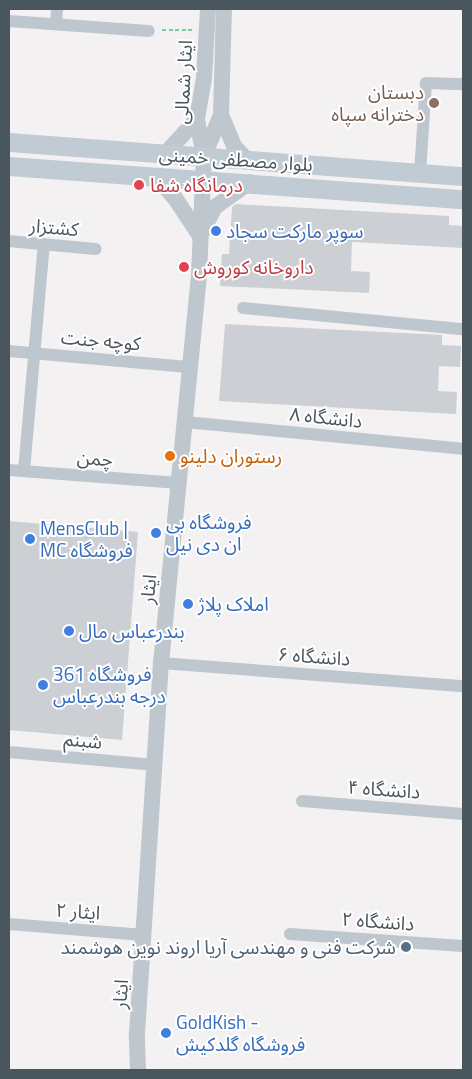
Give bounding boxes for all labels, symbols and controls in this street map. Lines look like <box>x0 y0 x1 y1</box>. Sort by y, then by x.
street label: ایثار شمالی <box>169 39 197 125</box>
place label: دبستان دخترانه سپاه <box>331 81 424 125</box>
marker: دبستان دخترانه سپاه <box>428 97 440 109</box>
street label: بلوار مصطفی خمینی <box>158 142 314 176</box>
place label: درمانگاه شفا <box>150 174 243 196</box>
marker: درمانگاه شفا <box>132 178 146 192</box>
street label: کشتزار <box>28 213 80 241</box>
place label: سوپر مارکت سجاد <box>226 220 363 242</box>
marker: سوپر مارکت سجاد <box>210 225 222 237</box>
place label: داروخانه کوروش <box>194 256 314 278</box>
marker: داروخانه کوروش <box>178 261 190 273</box>
street label: کوچه جنت <box>60 325 142 355</box>
street label: دانشگاه ۸ <box>289 402 363 432</box>
street label: چمن <box>76 445 114 471</box>
place label: رستوران دلینو <box>180 445 282 467</box>
marker: رستوران دلینو <box>164 450 176 462</box>
place label: فروشگاه بی ان دی نیل <box>166 511 252 555</box>
place label: MensClub | MC فروشگاه <box>40 517 133 561</box>
marker: فروشگاه بی ان دی نیل <box>150 527 162 539</box>
marker: MensClub | MC فروشگاه <box>24 533 36 545</box>
street label: ایثار <box>135 573 161 605</box>
place label: املاک پلاژ <box>198 593 269 615</box>
marker: املاک پلاژ <box>182 598 194 610</box>
place label: بندرعباس مال <box>79 620 185 642</box>
marker: بندرعباس مال <box>63 625 75 637</box>
street label: دانشگاه ۶ <box>277 642 351 670</box>
place label: فروشگاه 361 درجه بندرعباس <box>53 663 166 707</box>
marker: فروشگاه 361 درجه بندرعباس <box>37 679 49 691</box>
street label: شبنم <box>63 727 103 753</box>
street label: دانشگاه ۴ <box>347 775 421 803</box>
street label: ایثار ۲ <box>55 898 101 924</box>
street label: دانشگاه ۲ <box>341 907 415 935</box>
place label: شرکت فنی و مهندسی آریا اروند نوین هوشمند <box>61 936 396 958</box>
marker: شرکت فنی و مهندسی آریا اروند نوین هوشمند <box>400 941 412 953</box>
street label: ایثار <box>108 978 132 1010</box>
place label: GoldKish - فروشگاه گلدکیش <box>176 1011 305 1055</box>
marker: GoldKish - فروشگاه گلدکیش <box>160 1027 172 1039</box>

